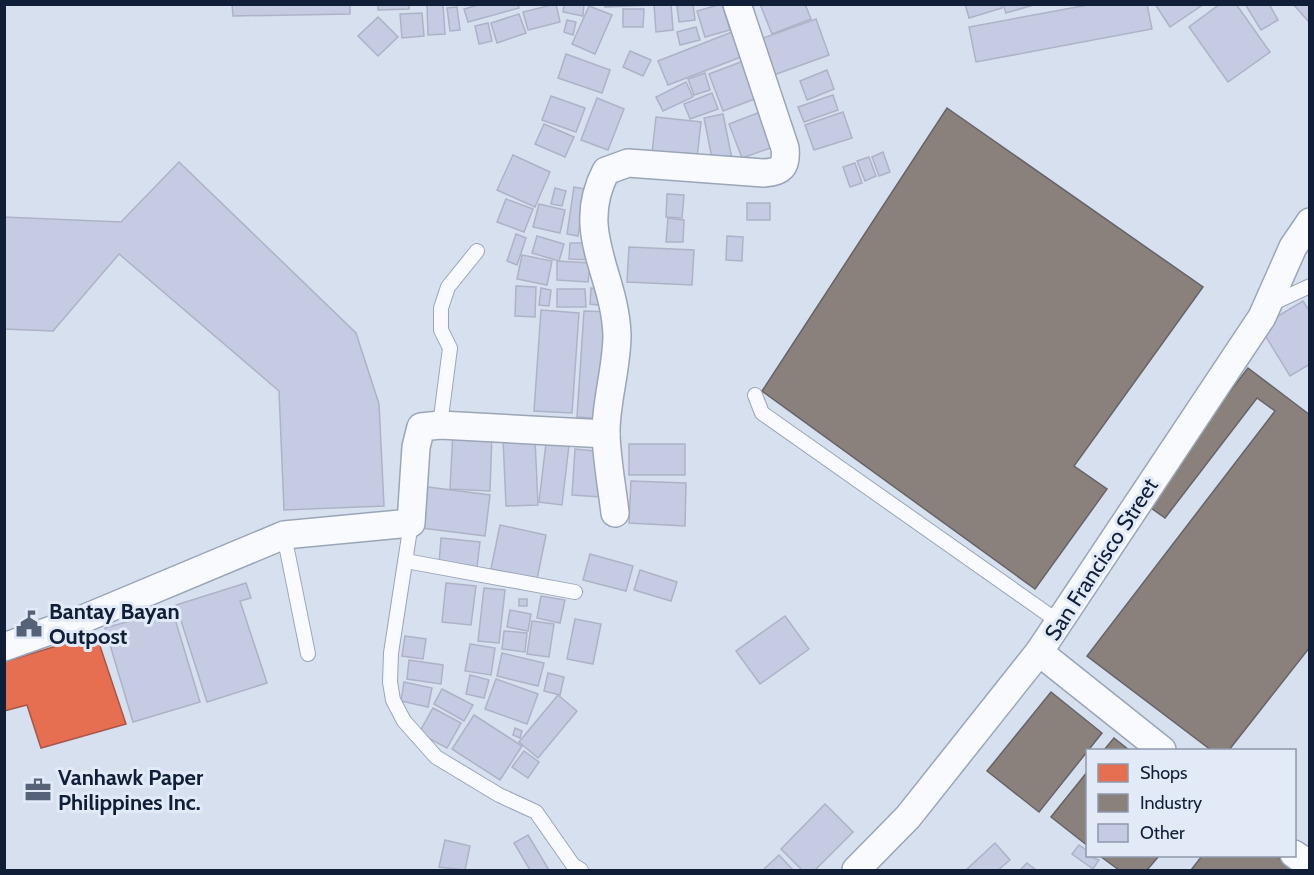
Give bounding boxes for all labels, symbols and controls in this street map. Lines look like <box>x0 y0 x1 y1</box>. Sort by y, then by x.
street label: San Francisco Street <box>1039 473 1164 645</box>
place label: Bantay Bayan Outpost <box>49 598 180 650</box>
public building icon: Bantay Bayan Outpost <box>14 609 44 639</box>
legend <box>1086 749 1296 857</box>
text: Shops <box>1140 762 1188 784</box>
place label: Vanhawk Paper Philippines Inc. <box>58 764 204 816</box>
office icon: Vanhawk Paper Philippines Inc. <box>23 775 53 805</box>
text: Industry <box>1140 792 1202 814</box>
text: Other <box>1140 822 1185 844</box>

